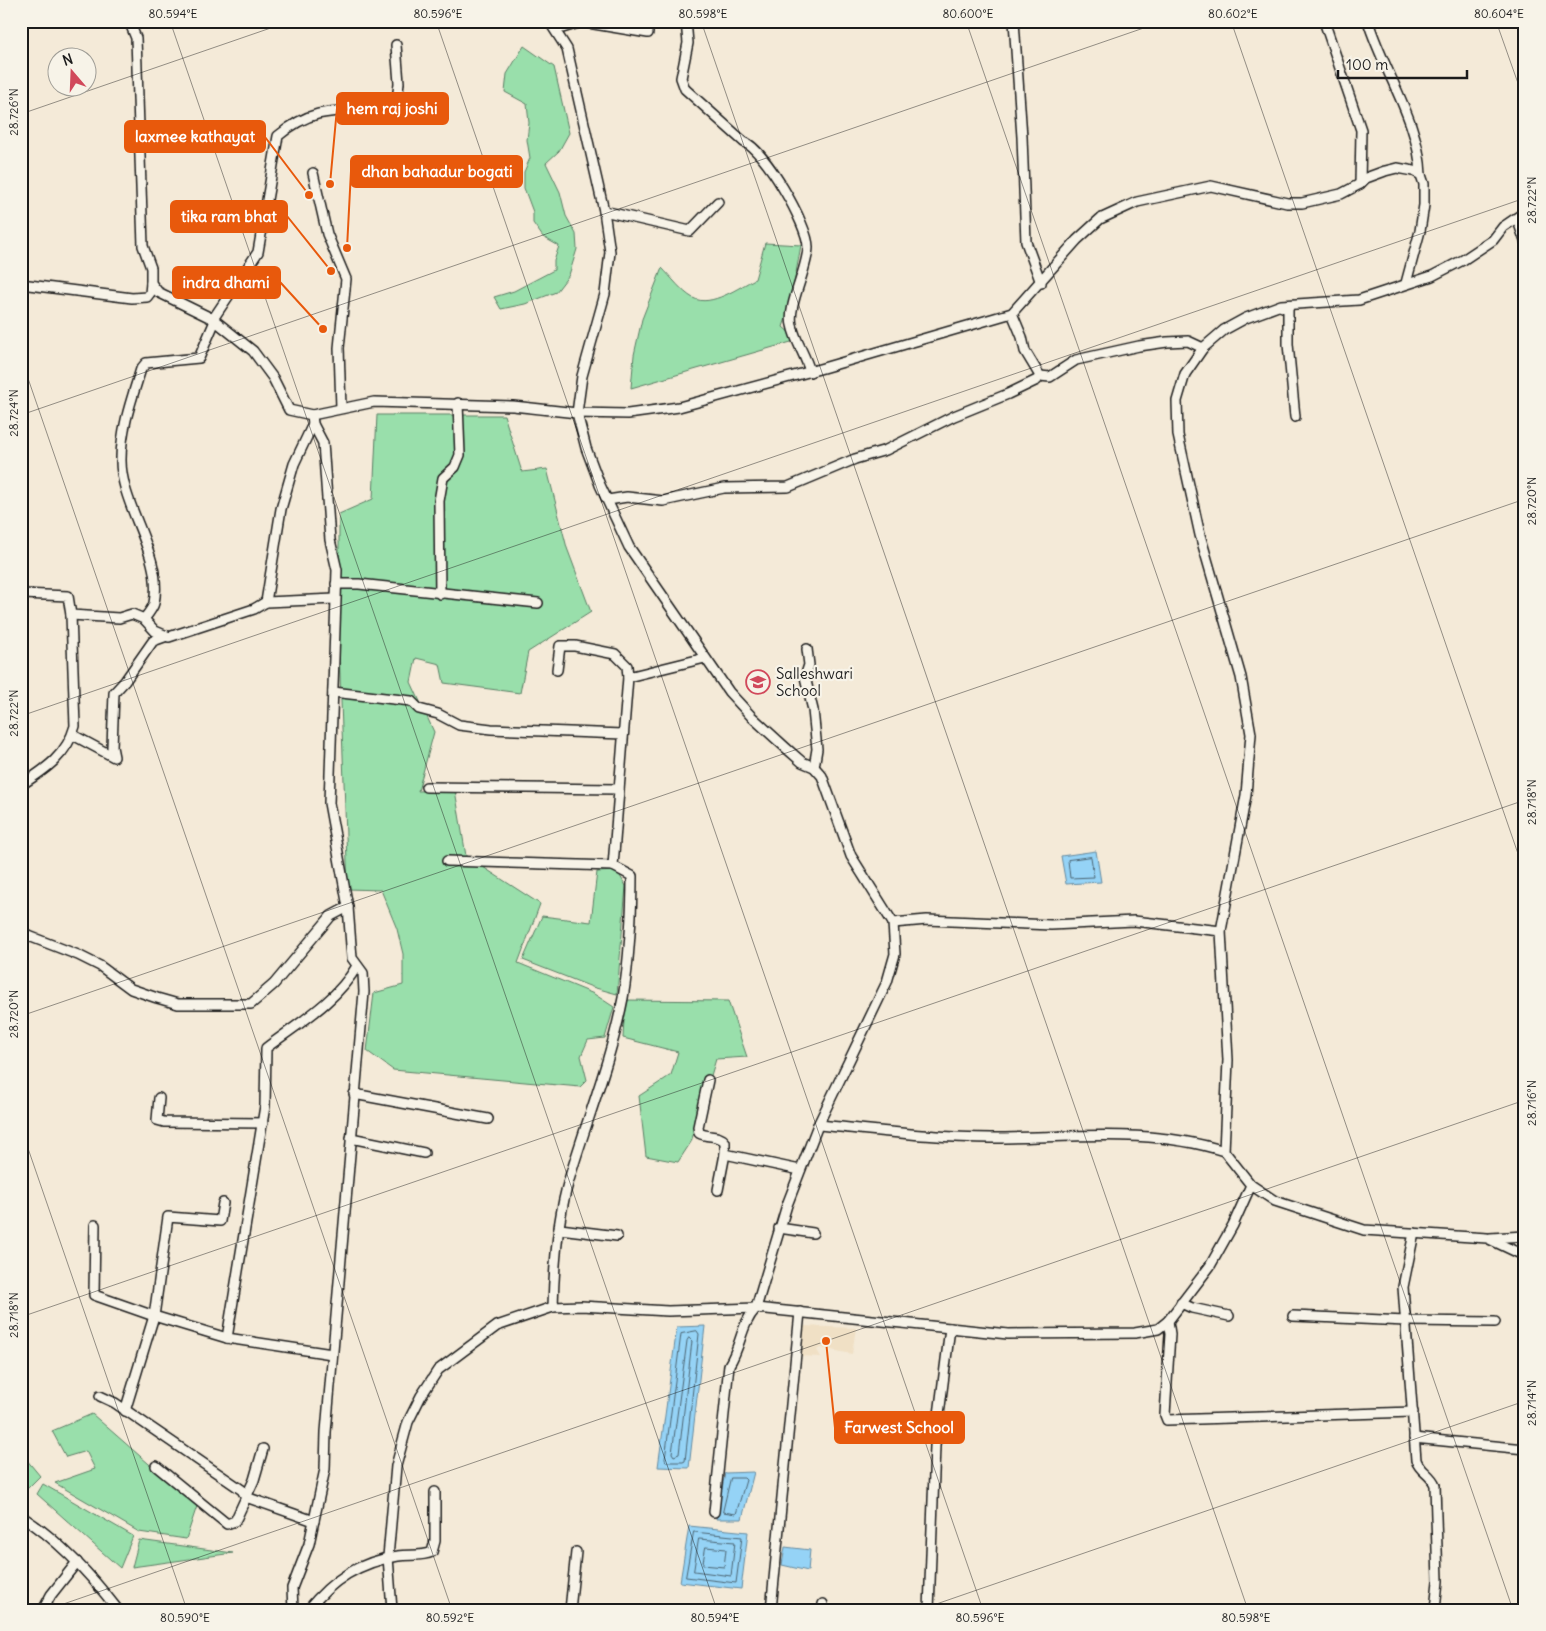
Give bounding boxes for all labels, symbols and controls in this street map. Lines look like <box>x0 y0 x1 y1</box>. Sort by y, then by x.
text: 80.594°E <box>148 6 198 21</box>
text: 80.596°E <box>413 6 463 21</box>
text: 80.598°E <box>678 6 728 21</box>
text: 80.600°E <box>942 6 994 21</box>
text: 80.602°E <box>1208 6 1258 21</box>
text: 80.604°E <box>1474 6 1524 21</box>
north arrow <box>48 48 98 98</box>
scale bar <box>1338 48 1467 80</box>
text: N <box>60 50 75 70</box>
text: 100 m <box>1346 55 1388 74</box>
text: 28.726°N <box>6 88 21 136</box>
callout: hem raj joshi <box>337 93 448 124</box>
text: hem raj joshi <box>346 98 438 118</box>
callout: laxmee kathayat <box>125 121 265 152</box>
text: laxmee kathayat <box>135 126 256 147</box>
callout: dhan bahadur bogati <box>351 156 522 187</box>
text: dhan bahadur bogati <box>361 161 513 182</box>
text: 28.722°N <box>1524 176 1539 224</box>
callout: tika ram bhat <box>171 201 287 232</box>
text: tika ram bhat <box>181 206 278 226</box>
callout: indra dhami <box>173 267 280 298</box>
text: indra dhami <box>183 272 269 292</box>
text: 28.724°N <box>6 389 21 437</box>
text: 28.720°N <box>1524 477 1539 525</box>
place label: Salleshwari School <box>776 664 853 700</box>
school or university icon: Salleshwari School <box>745 669 771 695</box>
text: 28.722°N <box>6 689 21 737</box>
text: 28.718°N <box>1524 779 1539 825</box>
text: 28.720°N <box>6 990 21 1038</box>
text: 28.716°N <box>1524 1080 1539 1126</box>
text: 28.718°N <box>6 1292 21 1338</box>
text: 28.714°N <box>1524 1380 1539 1426</box>
callout: Farwest School <box>835 1412 964 1443</box>
text: Farwest School <box>844 1417 954 1437</box>
text: 80.590°E <box>160 1610 210 1625</box>
text: 80.592°E <box>426 1610 474 1625</box>
text: 80.594°E <box>690 1610 740 1625</box>
text: 80.596°E <box>955 1610 1005 1625</box>
text: 80.598°E <box>1221 1610 1271 1625</box>

